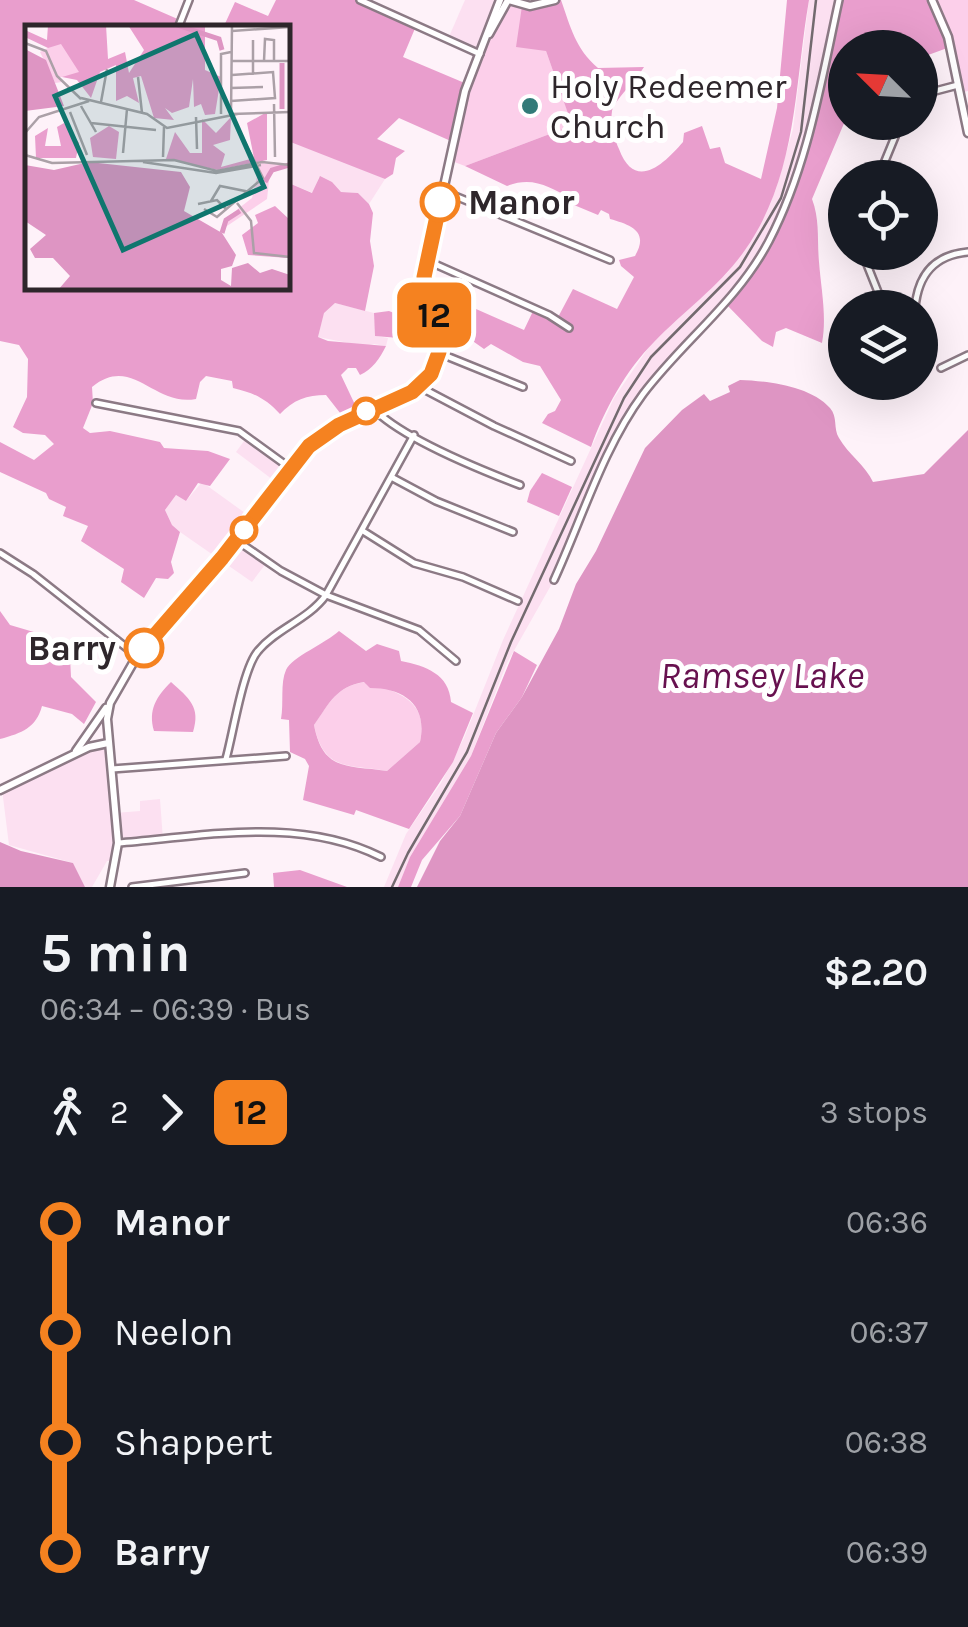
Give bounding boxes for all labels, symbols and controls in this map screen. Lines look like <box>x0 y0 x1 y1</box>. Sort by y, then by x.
inset map <box>25 25 290 290</box>
north arrow <box>828 30 938 140</box>
map controls <box>828 30 938 400</box>
place label: Holy Redeemer Church <box>550 66 787 147</box>
marker: Holy Redeemer Church <box>519 95 541 117</box>
button: locate <box>828 160 938 270</box>
place label: Manor <box>468 182 575 223</box>
marker: Manor <box>421 183 459 221</box>
line badge: 12 <box>389 282 479 348</box>
button: layers <box>828 290 938 400</box>
text: 12 <box>417 295 451 336</box>
unlabelled marker <box>353 398 379 424</box>
unlabelled marker <box>231 517 257 543</box>
place label: Barry <box>28 628 116 670</box>
marker: Barry <box>125 629 163 667</box>
water label: Ramsey Lake <box>660 653 864 698</box>
text: 5 min <box>40 921 190 985</box>
text: $2.20 <box>824 950 928 995</box>
text: 06:34 – 06:39 · Bus <box>40 991 311 1028</box>
icon: walk <box>40 1085 95 1140</box>
icon: forward <box>144 1085 199 1140</box>
text: 12 <box>234 1092 267 1133</box>
text: 2 <box>110 1094 129 1131</box>
text: 3 stops <box>820 1094 928 1131</box>
text: Manor <box>114 1200 230 1245</box>
text: 06:36 <box>846 1204 928 1241</box>
text: Neelon <box>114 1310 233 1355</box>
text: 06:37 <box>849 1314 928 1351</box>
text: Shappert <box>114 1420 273 1465</box>
text: 06:38 <box>845 1424 928 1461</box>
text: Barry <box>114 1530 210 1575</box>
text: 06:39 <box>846 1534 928 1571</box>

